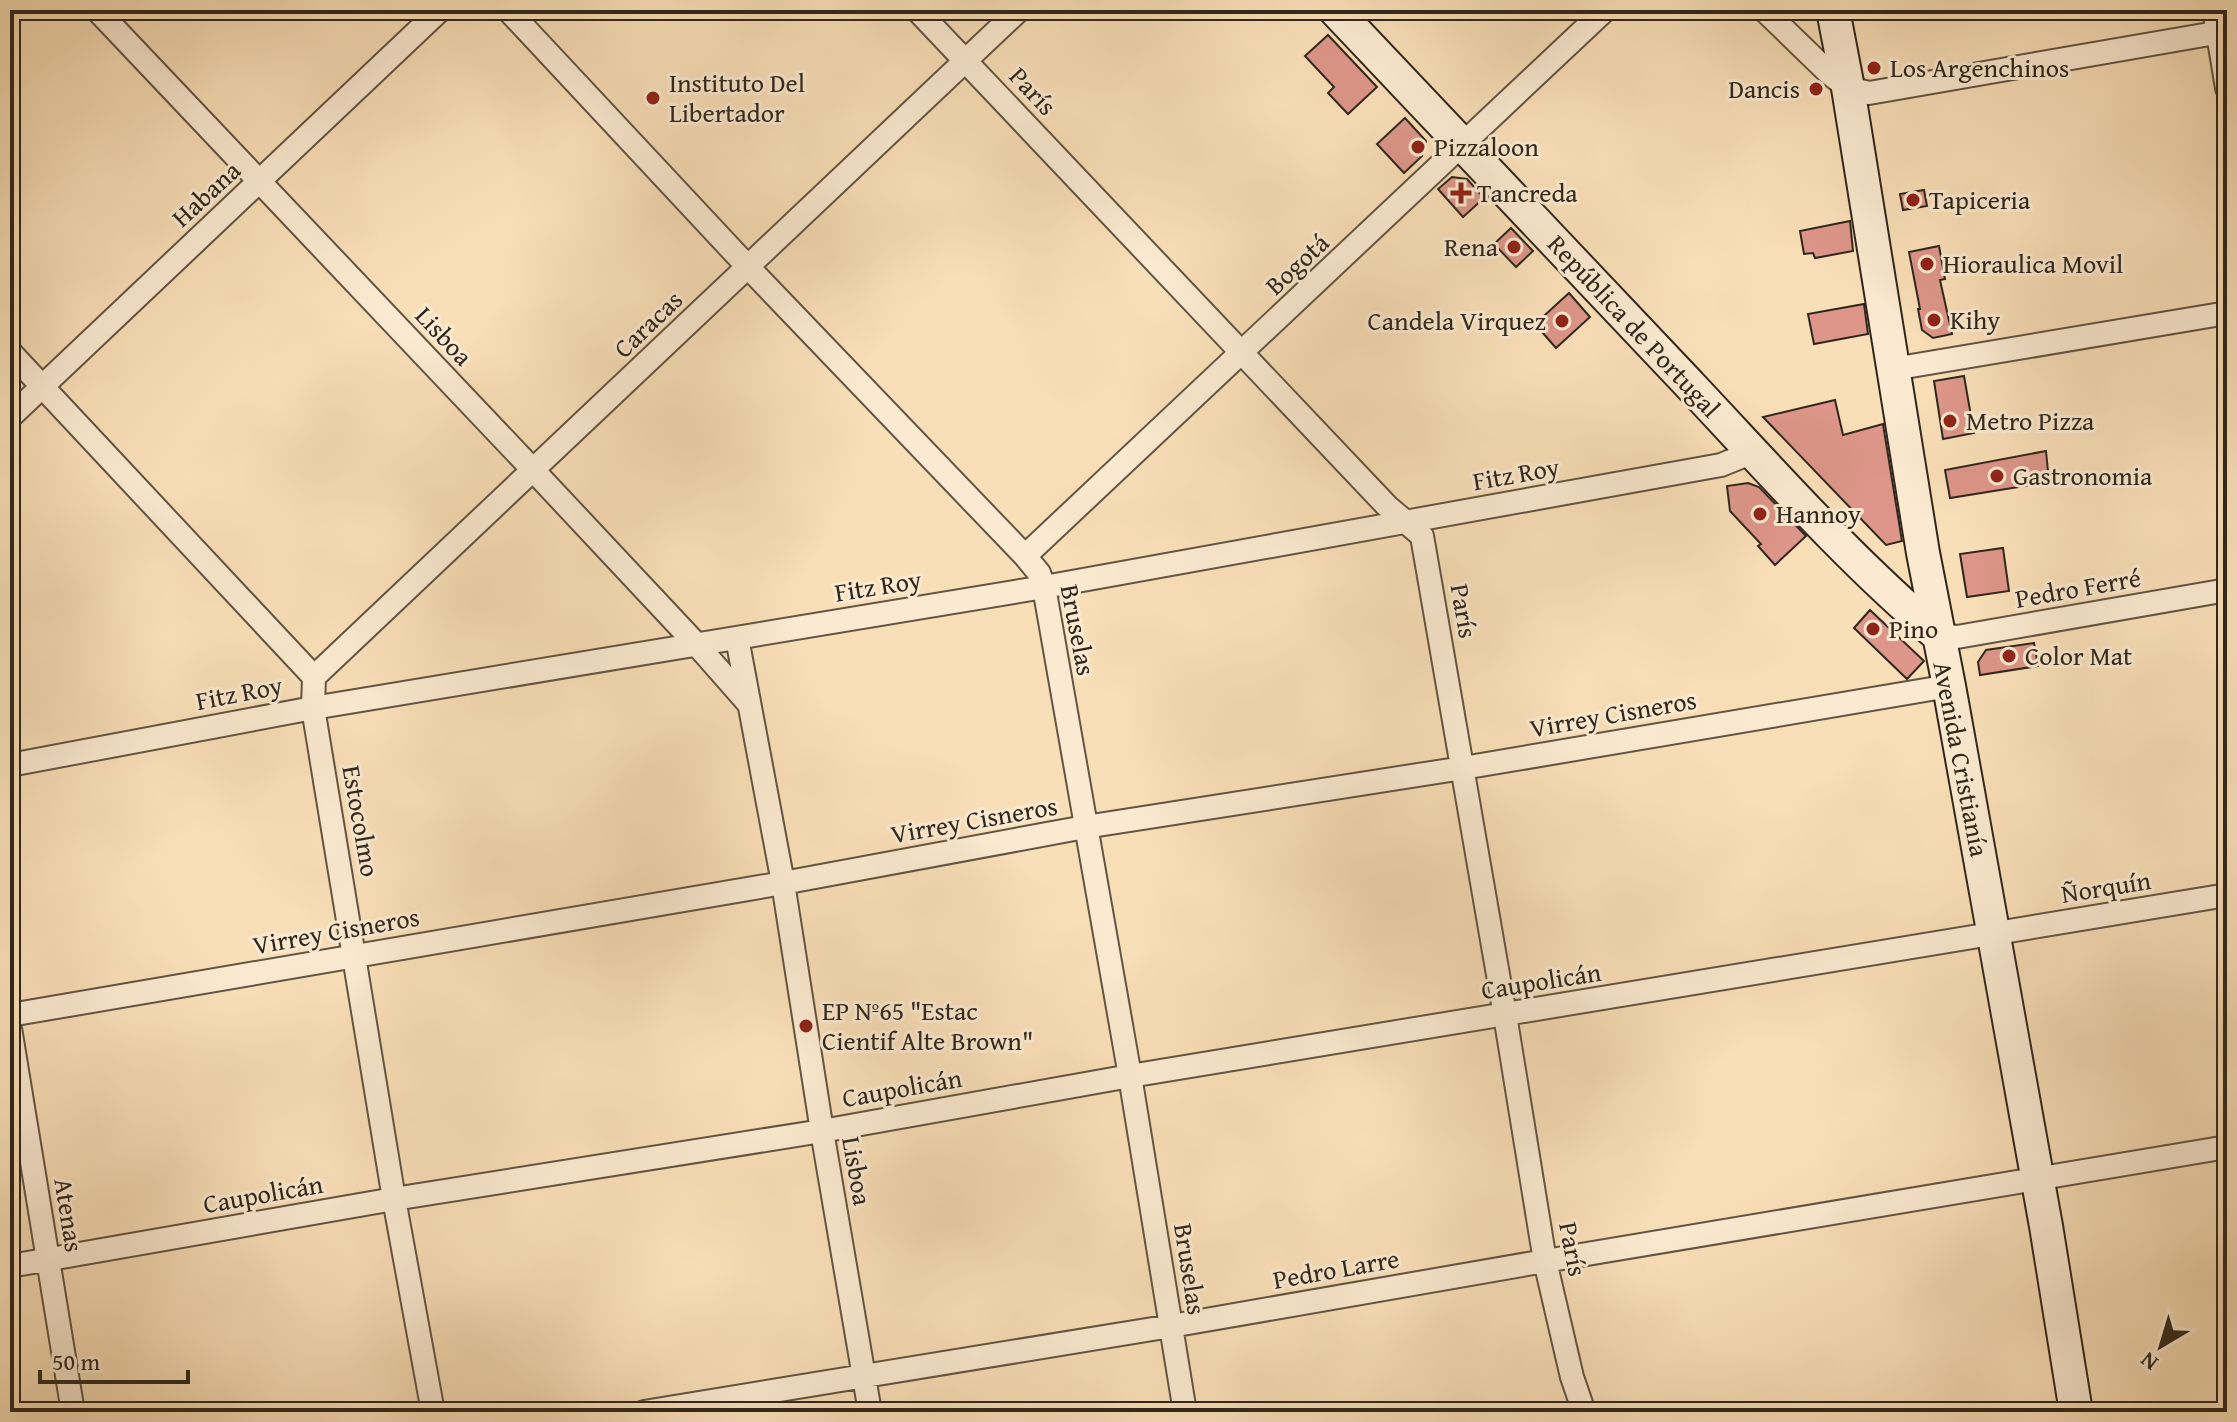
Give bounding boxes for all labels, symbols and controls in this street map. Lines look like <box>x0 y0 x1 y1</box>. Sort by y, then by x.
place label: Los Argenchinos <box>1890 48 2069 87</box>
street label: París <box>1000 57 1066 124</box>
marker: Los Argenchinos <box>1865 59 1883 77</box>
place label: Instituto Del Libertador <box>669 63 805 132</box>
place label: Dancis <box>1728 69 1800 108</box>
marker: Dancis <box>1807 80 1825 98</box>
marker: Instituto Del Libertador <box>644 89 662 107</box>
place label: Pizzaloon <box>1434 127 1539 166</box>
marker: Pizzaloon <box>1409 138 1427 156</box>
street label: Habana <box>162 151 250 236</box>
place label: Tancreda <box>1477 173 1578 212</box>
place label: Tapiceria <box>1929 180 2031 219</box>
marker: Tancreda <box>1452 184 1470 202</box>
marker: Tapiceria <box>1904 191 1922 209</box>
street label: Bogotá <box>1256 223 1338 304</box>
street label: República de Portugal <box>1539 225 1730 426</box>
place label: Rena <box>1444 227 1499 266</box>
marker: Rena <box>1505 238 1523 256</box>
place label: Hioraulica Movil <box>1943 244 2123 283</box>
marker: Hioraulica Movil <box>1918 255 1936 273</box>
street label: Caracas <box>604 281 691 367</box>
street label: Lisboa <box>406 297 483 375</box>
place label: Kihy <box>1950 300 2000 339</box>
place label: Candela Virquez <box>1368 301 1546 340</box>
marker: Kihy <box>1925 311 1943 329</box>
marker: Candela Virquez <box>1553 312 1571 330</box>
place label: Metro Pizza <box>1966 401 2095 440</box>
marker: Metro Pizza <box>1941 412 1959 430</box>
street label: Fitz Roy <box>1469 447 1562 500</box>
place label: Gastronomia <box>2013 456 2153 495</box>
marker: Gastronomia <box>1988 467 2006 485</box>
place label: Hannoy <box>1776 494 1861 533</box>
marker: Hannoy <box>1751 505 1769 523</box>
street label: Pedro Ferré <box>2012 557 2144 618</box>
street label: Fitz Roy <box>832 559 924 612</box>
street label: Bruselas <box>1051 581 1106 679</box>
street label: París <box>1441 581 1488 641</box>
place label: Pino <box>1889 609 1938 648</box>
marker: Pino <box>1864 620 1882 638</box>
place label: Color Mat <box>2025 636 2132 675</box>
marker: Color Mat <box>2000 647 2018 665</box>
street label: Avenida Cristianía <box>1923 658 2000 861</box>
street label: Fitz Roy <box>192 665 286 720</box>
street label: Virrey Cisneros <box>1526 680 1699 747</box>
street label: Estocolmo <box>333 762 390 880</box>
street label: Virrey Cisneros <box>887 786 1060 853</box>
street label: Ñorquín <box>2058 860 2154 913</box>
street label: Virrey Cisneros <box>249 897 422 964</box>
street label: Caupolicán <box>1478 952 1604 1009</box>
place label: EP Nº65 "Estac Cientif Alte Brown" <box>822 991 1033 1060</box>
marker: EP Nº65 "Estac Cientif Alte Brown" <box>797 1017 815 1035</box>
street label: Caupolicán <box>839 1058 965 1117</box>
street label: Lisboa <box>832 1133 883 1209</box>
street label: Caupolicán <box>200 1164 326 1223</box>
street label: Atenas <box>44 1175 95 1255</box>
street label: París <box>1549 1218 1598 1279</box>
street label: Bruselas <box>1164 1220 1217 1317</box>
street label: Pedro Larre <box>1270 1238 1402 1299</box>
north arrow <box>2121 1306 2201 1386</box>
scale bar <box>40 1334 188 1384</box>
text: 50 m <box>52 1344 100 1379</box>
text: N <box>2133 1344 2164 1379</box>

